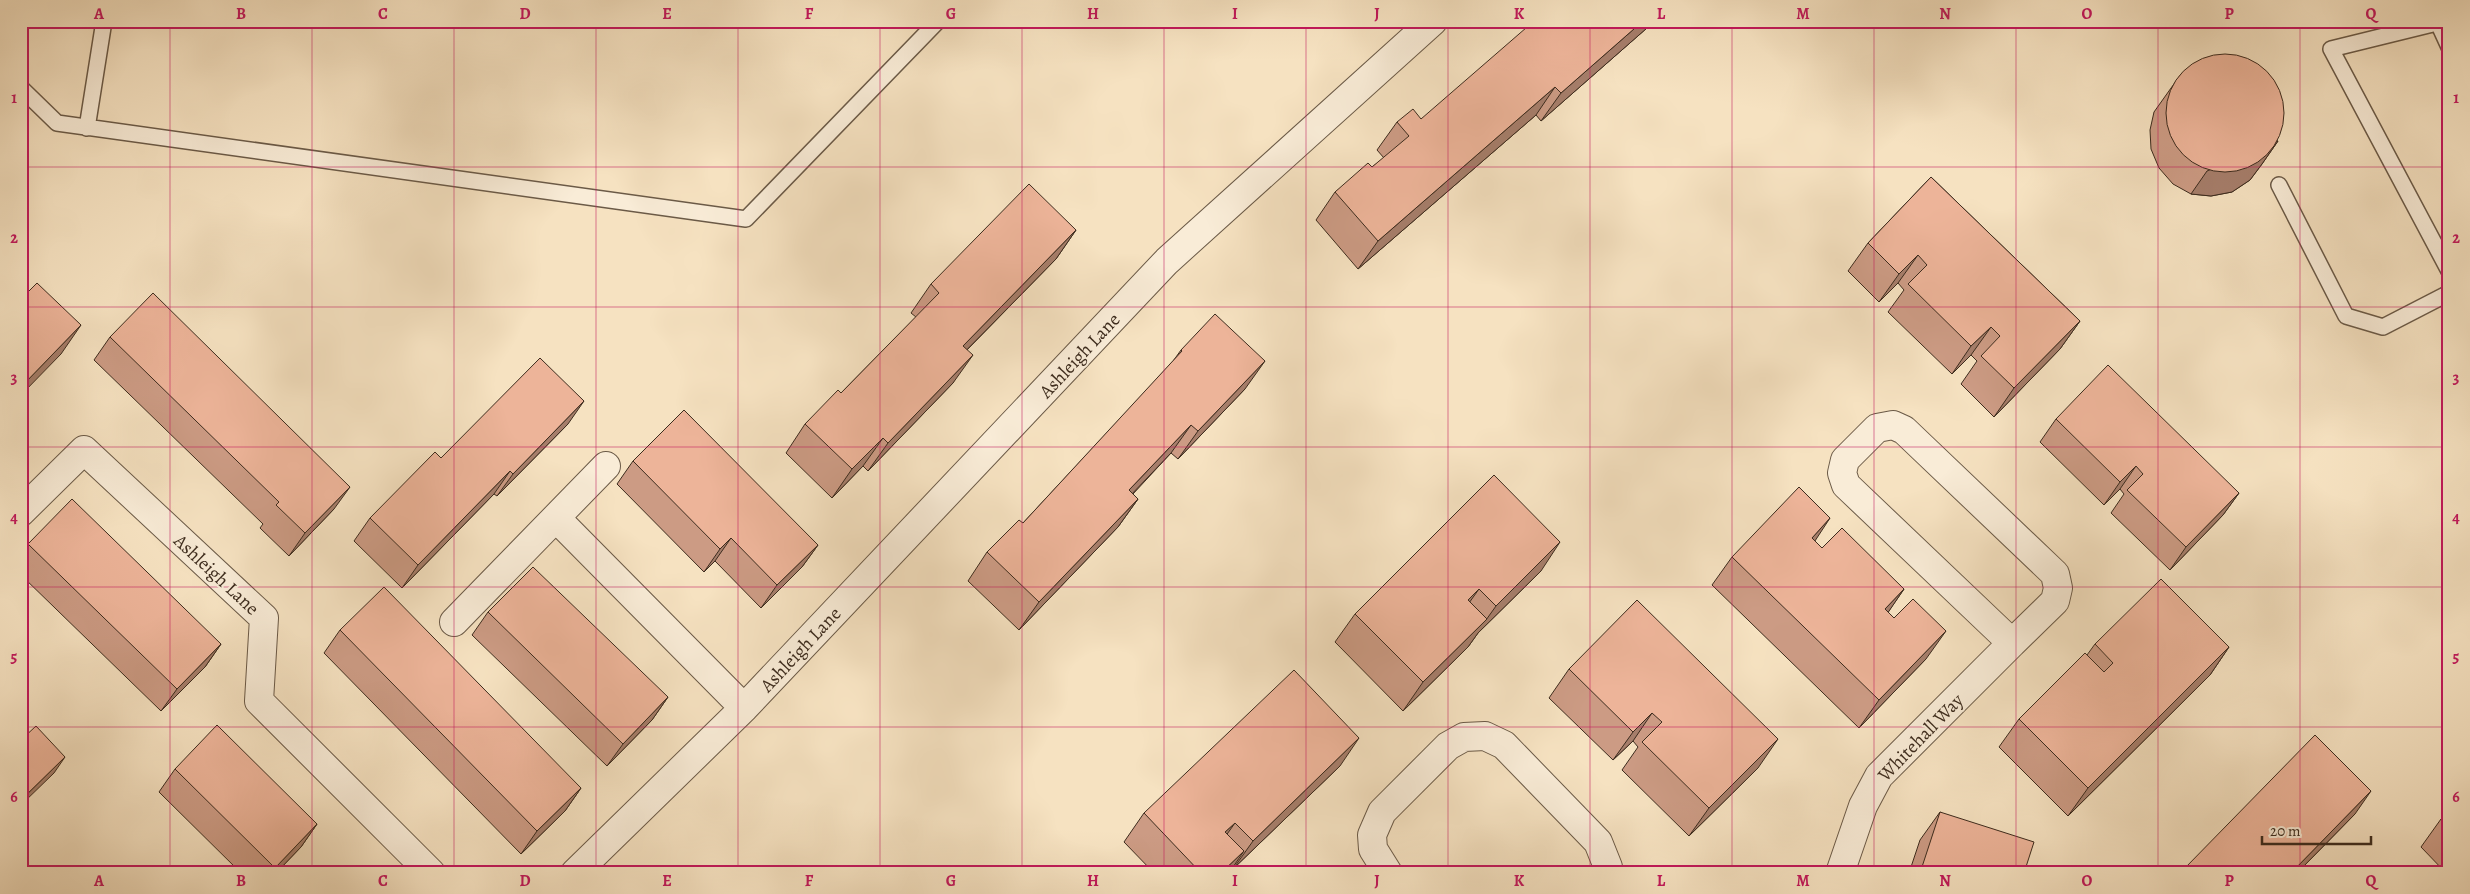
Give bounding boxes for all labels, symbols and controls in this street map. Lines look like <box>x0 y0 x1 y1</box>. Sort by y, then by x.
text: A <box>93 3 105 25</box>
text: B <box>236 3 246 25</box>
text: C <box>378 3 388 25</box>
text: D <box>519 3 531 25</box>
text: E <box>662 3 672 25</box>
text: F <box>805 3 814 25</box>
text: G <box>946 3 956 25</box>
text: H <box>1087 3 1099 25</box>
text: I <box>1232 3 1238 25</box>
text: J <box>1374 3 1380 25</box>
text: K <box>1514 3 1525 25</box>
text: L <box>1657 3 1666 25</box>
text: M <box>1796 3 1810 25</box>
text: N <box>1939 3 1951 25</box>
text: O <box>2082 3 2093 25</box>
text: P <box>2224 3 2234 25</box>
text: Q <box>2366 3 2380 25</box>
text: 1 <box>11 87 17 109</box>
text: 1 <box>2453 87 2459 109</box>
text: 2 <box>10 227 18 249</box>
text: 2 <box>2452 227 2460 249</box>
street label: Ashleigh Lane <box>1033 307 1126 405</box>
text: 3 <box>11 367 18 389</box>
text: 3 <box>2453 367 2460 389</box>
text: 4 <box>10 507 18 529</box>
text: 4 <box>2452 507 2460 529</box>
street label: Ashleigh Lane <box>167 528 265 621</box>
street label: Ashleigh Lane <box>754 601 847 699</box>
text: 5 <box>11 646 18 668</box>
text: 5 <box>2453 646 2460 668</box>
street label: Whitehall Way <box>1871 688 1970 788</box>
text: 6 <box>10 786 18 808</box>
text: 6 <box>2452 786 2460 808</box>
scale bar <box>2262 814 2371 846</box>
text: 20 m <box>2270 821 2301 841</box>
text: A <box>93 870 105 892</box>
text: B <box>236 870 246 892</box>
text: C <box>378 870 388 892</box>
text: D <box>519 870 531 892</box>
text: E <box>662 870 672 892</box>
text: F <box>805 870 814 892</box>
text: G <box>946 870 956 892</box>
text: H <box>1087 870 1099 892</box>
text: I <box>1232 870 1238 892</box>
text: J <box>1374 870 1380 892</box>
text: K <box>1514 870 1525 892</box>
text: L <box>1657 870 1666 892</box>
text: M <box>1796 870 1810 892</box>
text: N <box>1939 870 1951 892</box>
text: O <box>2082 870 2093 892</box>
text: P <box>2224 870 2234 892</box>
text: Q <box>2366 870 2380 892</box>

